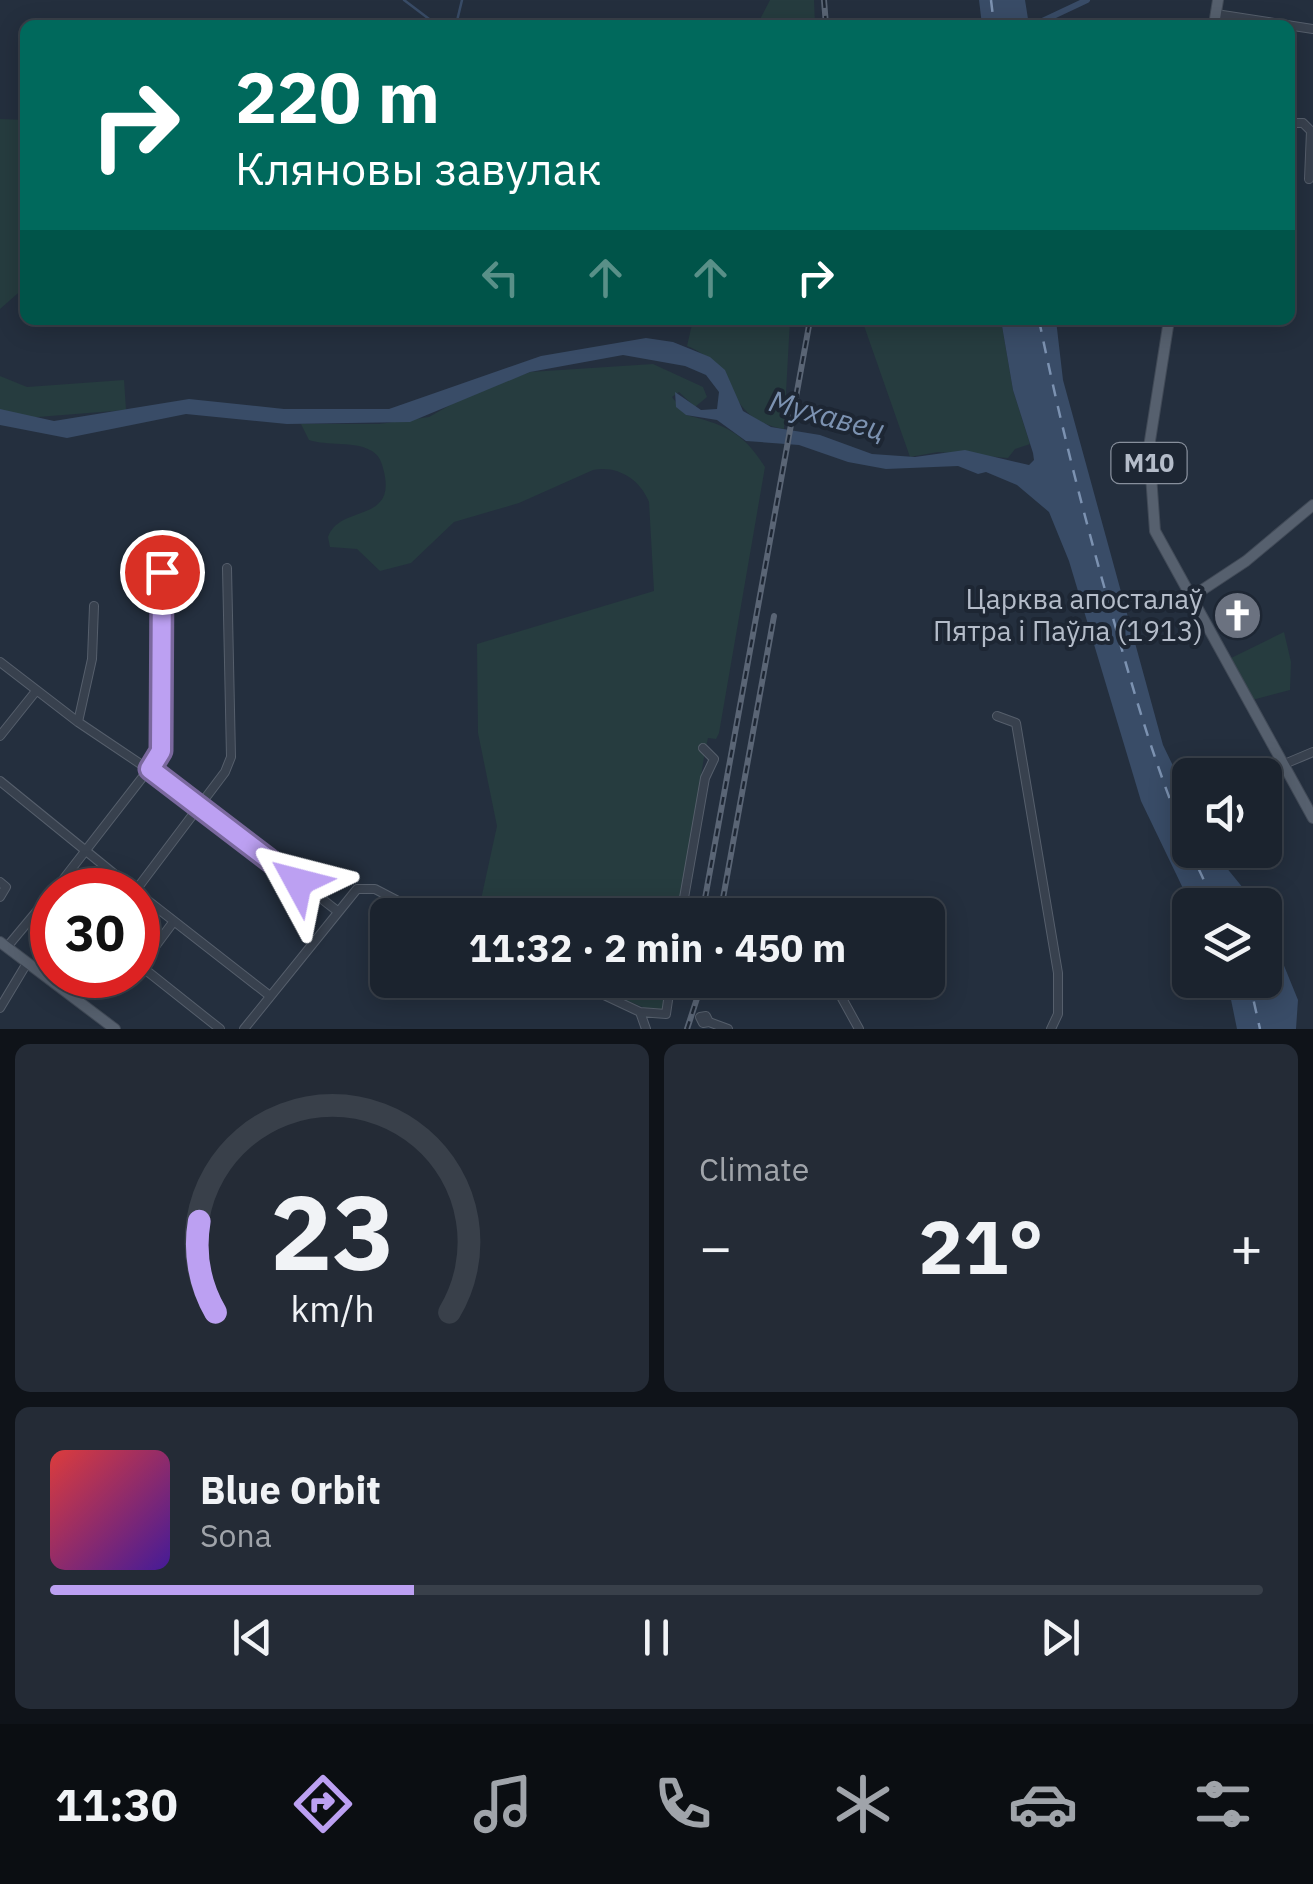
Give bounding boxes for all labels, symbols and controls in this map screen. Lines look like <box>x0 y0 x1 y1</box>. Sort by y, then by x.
text: 220 m <box>235 51 440 142</box>
icon: right <box>70 60 200 190</box>
text: Кляновы завулак <box>235 139 602 197</box>
icon: left <box>473 250 528 305</box>
icon: ahead <box>578 250 633 305</box>
icon: ahead <box>683 250 738 305</box>
icon: right <box>788 250 843 305</box>
water label: Мухавец <box>765 380 890 449</box>
road number: М10 <box>1112 443 1186 483</box>
pin <box>120 530 205 615</box>
icon: arrive <box>135 545 190 600</box>
place label: Царква апосталаў Пятра і Паўла (1913) <box>933 580 1203 649</box>
church icon: Царква апосталаў Пятра і Паўла (1913) <box>1212 589 1264 641</box>
map controls <box>1172 758 1282 998</box>
button: sound <box>1172 758 1282 868</box>
position arrow <box>246 830 350 934</box>
speed limit sign: 30 <box>30 868 160 998</box>
button: layers <box>1172 888 1282 998</box>
text: 11:32 · 2 min · 450 m <box>469 923 846 972</box>
text: Climate <box>699 1148 809 1190</box>
text: 23 <box>270 1163 394 1299</box>
text: 21° <box>918 1197 1044 1295</box>
text: − <box>699 1211 732 1282</box>
text: + <box>1230 1211 1263 1282</box>
text: km/h <box>290 1285 374 1332</box>
text: Blue Orbit <box>200 1465 381 1514</box>
text: Sona <box>200 1514 272 1556</box>
icon: previous <box>225 1610 280 1665</box>
icon: pause <box>629 1610 684 1665</box>
icon: next <box>1033 1610 1088 1665</box>
icon: directions <box>288 1769 358 1839</box>
icon: music <box>468 1769 538 1839</box>
icon: phone <box>648 1769 718 1839</box>
icon: climate <box>828 1769 898 1839</box>
icon: car <box>1008 1769 1078 1839</box>
icon: filters <box>1188 1769 1258 1839</box>
text: 11:30 <box>55 1775 178 1833</box>

